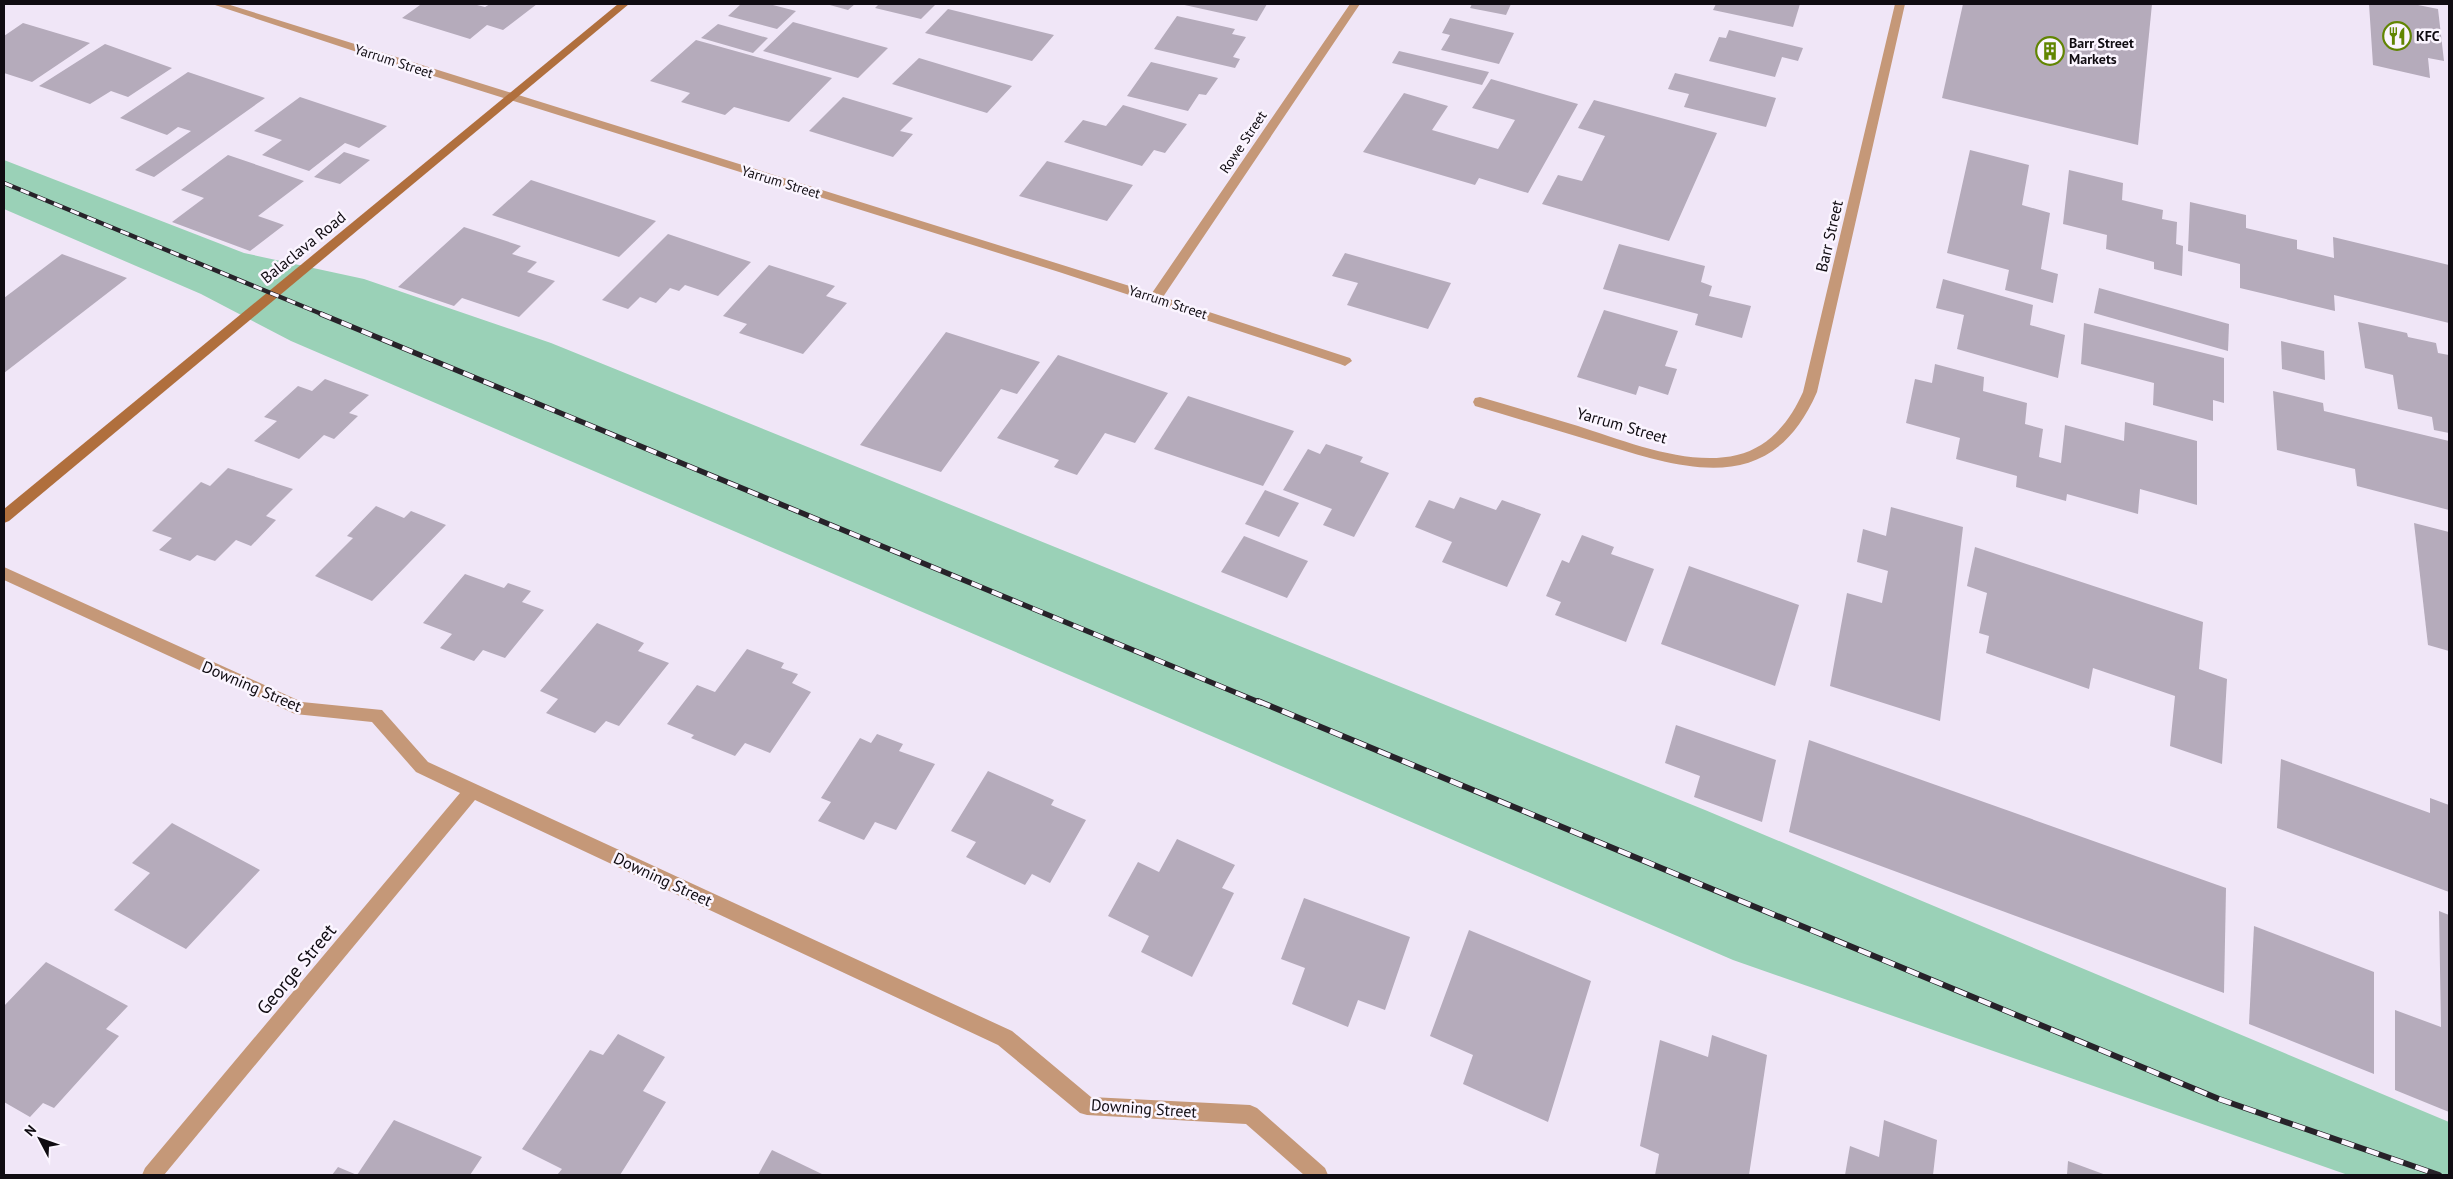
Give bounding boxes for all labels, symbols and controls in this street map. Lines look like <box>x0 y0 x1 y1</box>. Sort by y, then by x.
restaurant icon: KFC <box>2382 21 2412 51</box>
place label: KFC <box>2416 27 2440 45</box>
place label: Barr Street Markets <box>2069 34 2134 68</box>
building icon: Barr Street Markets <box>2035 36 2065 66</box>
street label: Yarrum Street <box>352 40 436 82</box>
street label: Rowe Street <box>1215 107 1271 177</box>
street label: Yarrum Street <box>739 161 823 203</box>
street label: Barr Street <box>1811 197 1847 274</box>
street label: Balaclava Road <box>256 207 350 287</box>
street label: Yarrum Street <box>1126 281 1210 323</box>
street label: Yarrum Street <box>1574 403 1670 448</box>
street label: Downing Street <box>199 656 305 716</box>
street label: Downing Street <box>611 848 716 911</box>
street label: George Street <box>251 918 341 1019</box>
street label: Downing Street <box>1090 1094 1198 1122</box>
north arrow <box>15 1114 65 1164</box>
text: N <box>20 1121 40 1140</box>

